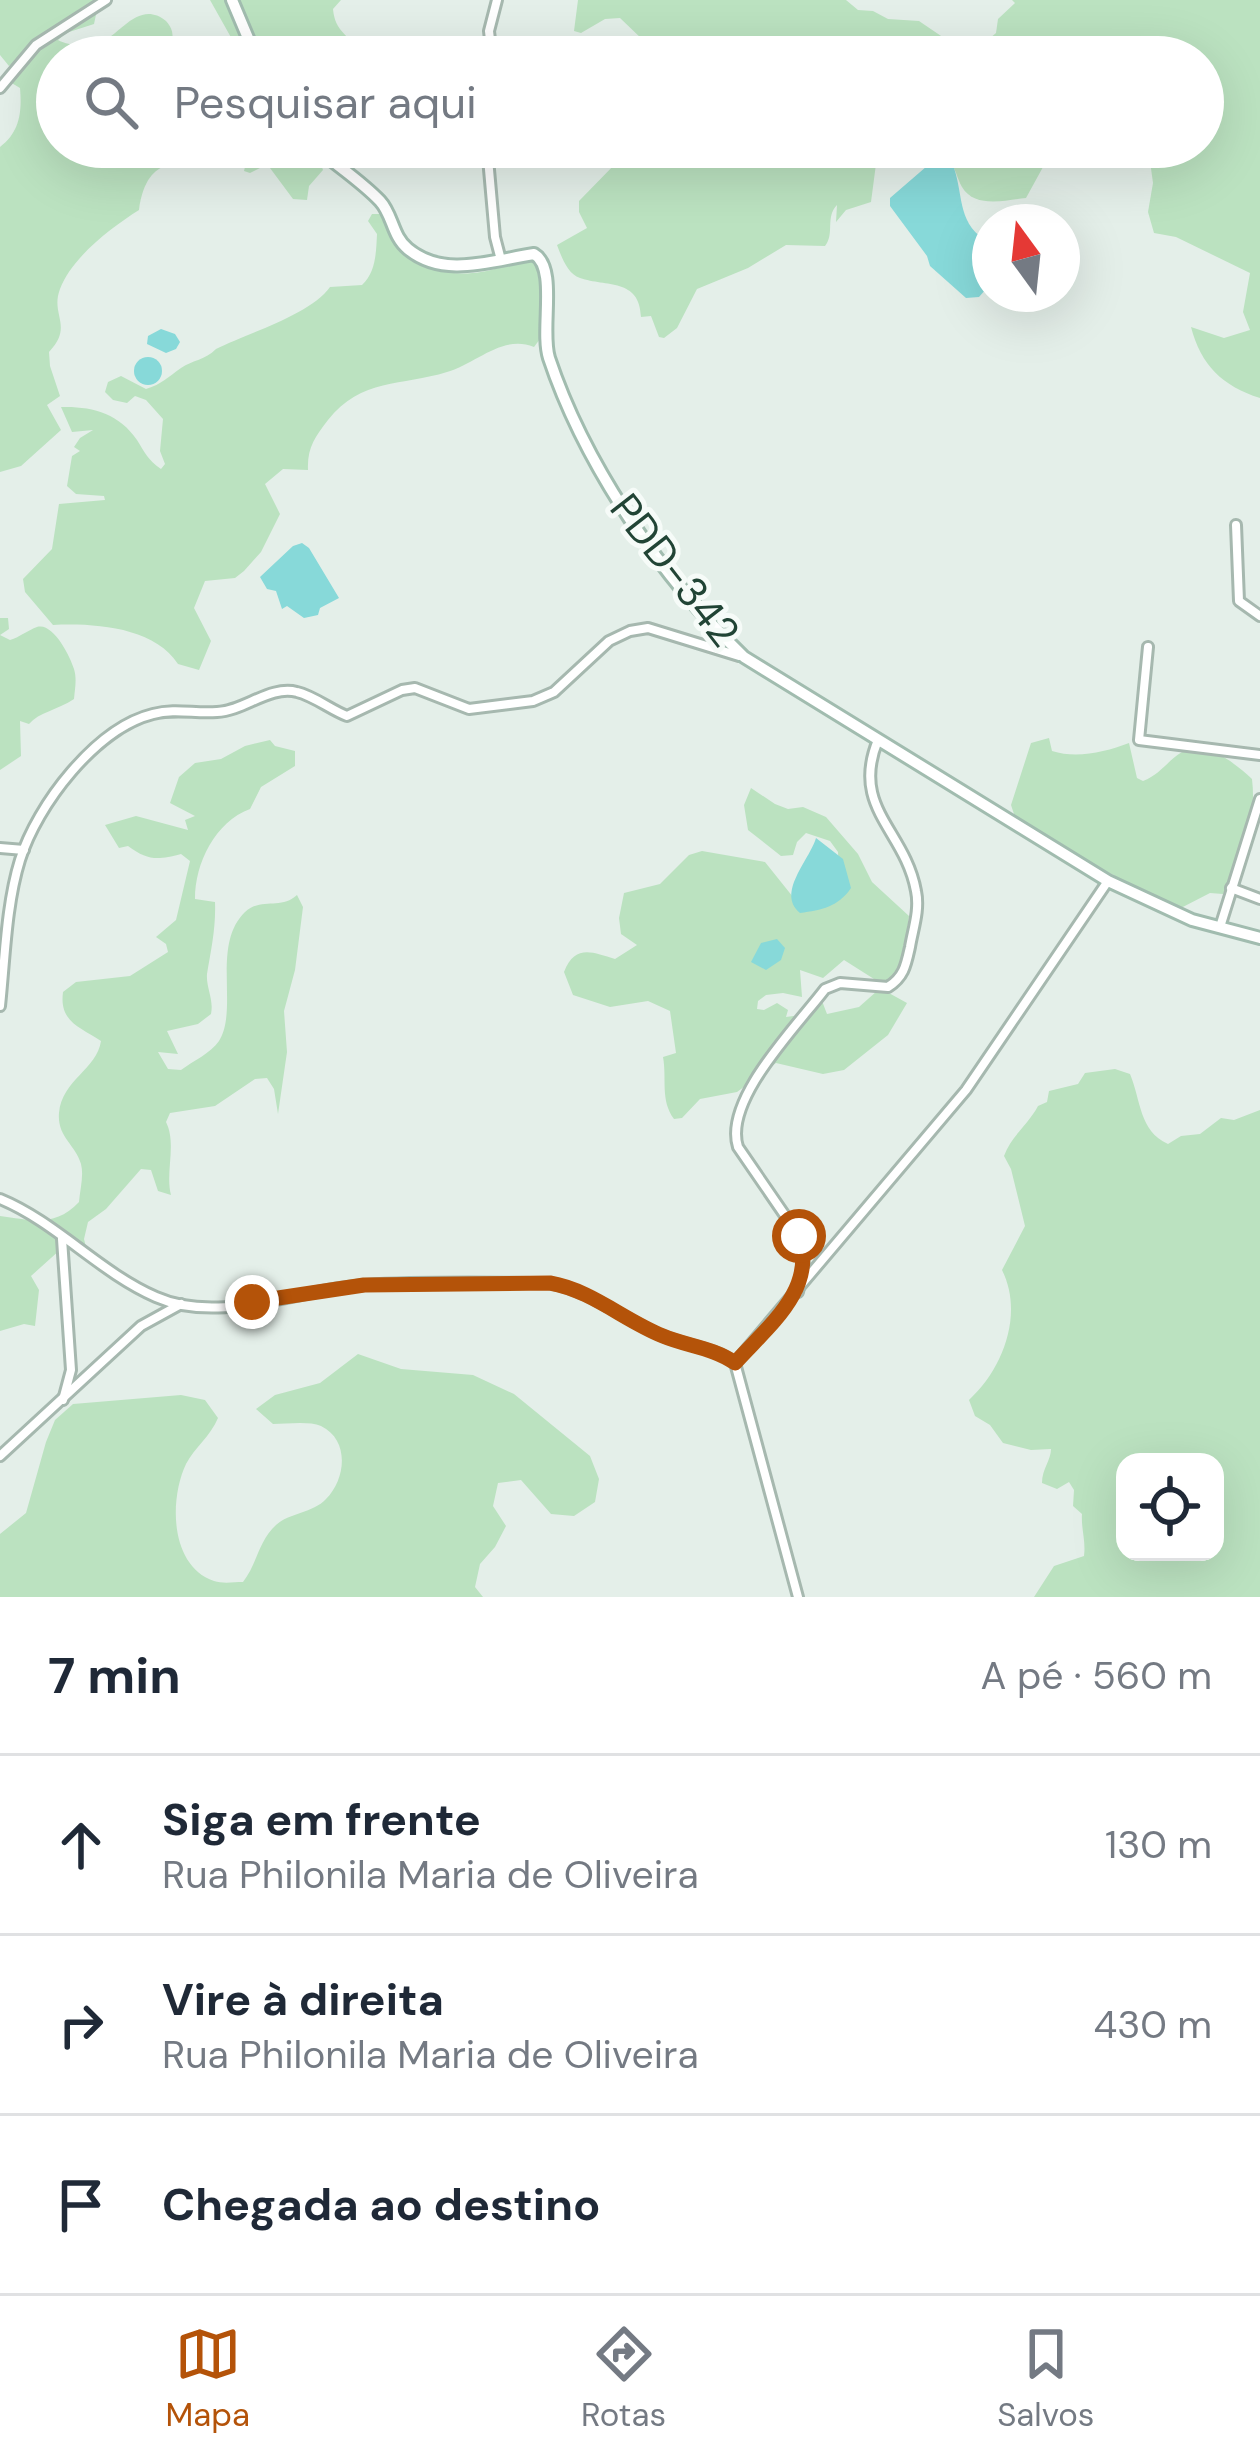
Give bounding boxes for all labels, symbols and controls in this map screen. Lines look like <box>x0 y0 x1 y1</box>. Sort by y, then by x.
search box <box>36 36 1224 168</box>
icon: search <box>78 69 144 135</box>
text: Pesquisar aqui <box>174 73 477 132</box>
north arrow <box>972 204 1080 312</box>
street label: PDD-342 <box>598 482 752 658</box>
route start <box>772 1209 826 1263</box>
route end <box>225 1275 279 1329</box>
map controls <box>1116 1453 1224 1561</box>
button: locate <box>1116 1453 1224 1561</box>
text: 7 min <box>48 1642 181 1709</box>
text: A pé · 560 m <box>981 1650 1212 1701</box>
text: Siga em frente <box>162 1790 481 1849</box>
icon: ahead <box>48 1812 114 1878</box>
text: 130 m <box>1105 1819 1212 1870</box>
text: Rua Philonila Maria de Oliveira <box>162 1849 699 1900</box>
text: Vire à direita <box>162 1970 444 2029</box>
icon: right <box>48 1992 114 2058</box>
text: 430 m <box>1093 1999 1212 2050</box>
text: Rua Philonila Maria de Oliveira <box>162 2029 699 2080</box>
icon: arrive <box>48 2172 114 2238</box>
text: Chegada ao destino <box>162 2175 600 2234</box>
tab: Mapa <box>166 2321 250 2436</box>
tab: Rotas <box>581 2321 666 2436</box>
tab: Salvos <box>997 2321 1094 2436</box>

